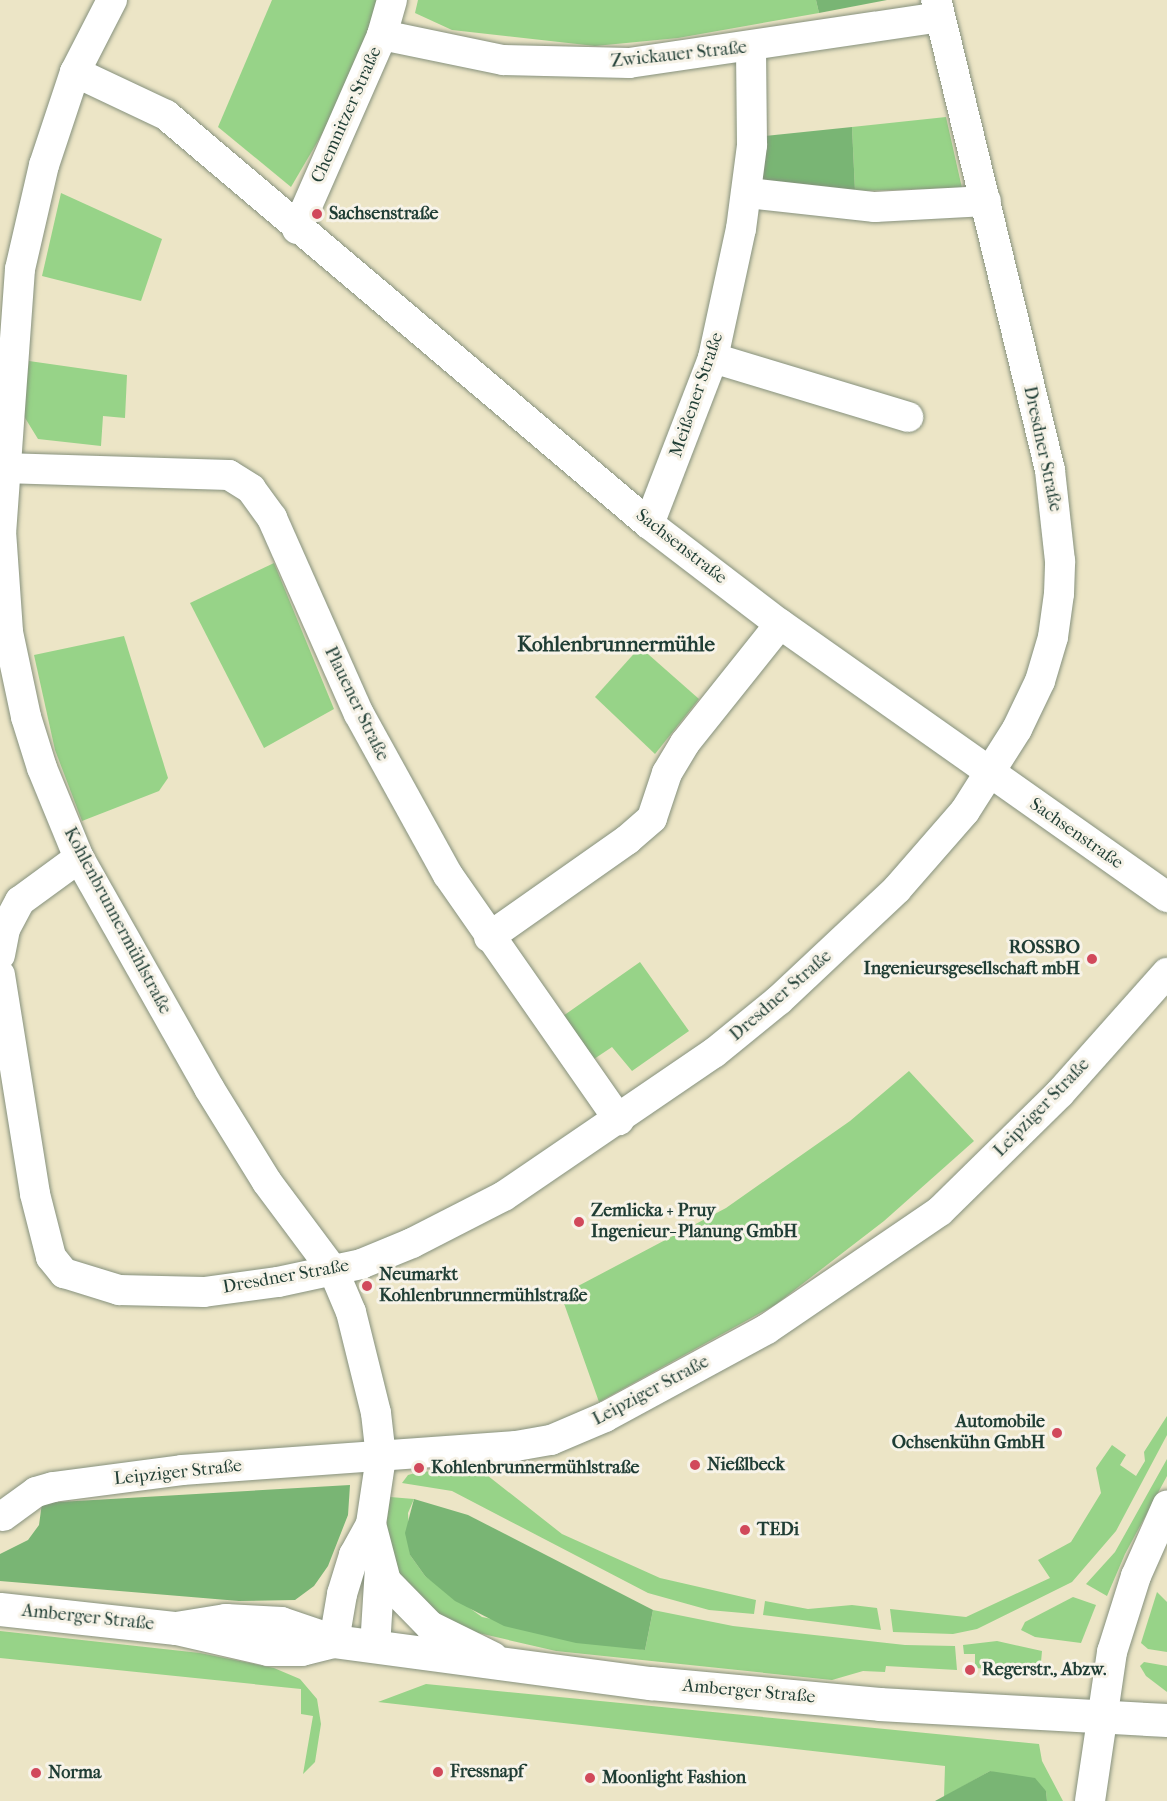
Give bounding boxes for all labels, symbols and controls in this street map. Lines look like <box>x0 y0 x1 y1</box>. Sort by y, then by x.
street label: Zwickauer Straße <box>610 37 748 73</box>
street label: Chemnitzer Straße <box>307 43 387 187</box>
place label: Sachsenstraße <box>329 203 438 225</box>
marker: Sachsenstraße <box>310 207 324 221</box>
street label: Meißener Straße <box>666 330 728 460</box>
street label: Dresdner Straße <box>1018 384 1066 514</box>
street label: Sachsenstraße <box>631 505 731 589</box>
district label: Kohlenbrunnermühle <box>517 631 715 657</box>
street label: Plauener Straße <box>319 643 393 765</box>
street label: Sachsenstraße <box>1025 794 1127 874</box>
street label: Kohlenbrunnermühlstraße <box>59 824 175 1018</box>
place label: ROSSBO Ingenieursgesellschaft mbH <box>864 938 1080 980</box>
street label: Dresdner Straße <box>726 946 836 1046</box>
marker: ROSSBO Ingenieursgesellschaft mbH <box>1085 952 1099 966</box>
street label: Leipziger Straße <box>990 1054 1094 1162</box>
place label: Zemlicka + Pruy Ingenieur- Planung GmbH <box>591 1201 797 1244</box>
marker: Zemlicka + Pruy Ingenieur- Planung GmbH <box>572 1215 586 1229</box>
street label: Dresdner Straße <box>221 1255 351 1299</box>
place label: Neumarkt Kohlenbrunnermühlstraße <box>379 1265 587 1308</box>
marker: Neumarkt Kohlenbrunnermühlstraße <box>360 1279 374 1293</box>
street label: Leipziger Straße <box>589 1351 713 1431</box>
place label: Automobile Ochsenkühn GmbH <box>892 1412 1045 1454</box>
marker: Automobile Ochsenkühn GmbH <box>1050 1426 1064 1440</box>
place label: Nießlbeck <box>707 1454 785 1476</box>
street label: Leipziger Straße <box>113 1456 243 1490</box>
place label: Kohlenbrunnermühlstraße <box>431 1457 639 1479</box>
marker: Nießlbeck <box>688 1458 702 1472</box>
marker: Kohlenbrunnermühlstraße <box>412 1461 426 1475</box>
place label: TEDi <box>757 1519 799 1541</box>
marker: TEDi <box>738 1523 752 1537</box>
street label: Amberger Straße <box>21 1600 155 1636</box>
place label: Regerstr., Abzw. <box>982 1659 1106 1681</box>
marker: Regerstr., Abzw. <box>963 1663 977 1677</box>
street label: Amberger Straße <box>682 1675 816 1709</box>
place label: Fressnapf <box>450 1761 524 1783</box>
place label: Norma <box>48 1762 101 1784</box>
marker: Fressnapf <box>431 1765 445 1779</box>
marker: Norma <box>29 1766 43 1780</box>
place label: Moonlight Fashion <box>602 1767 746 1789</box>
marker: Moonlight Fashion <box>583 1771 597 1785</box>

